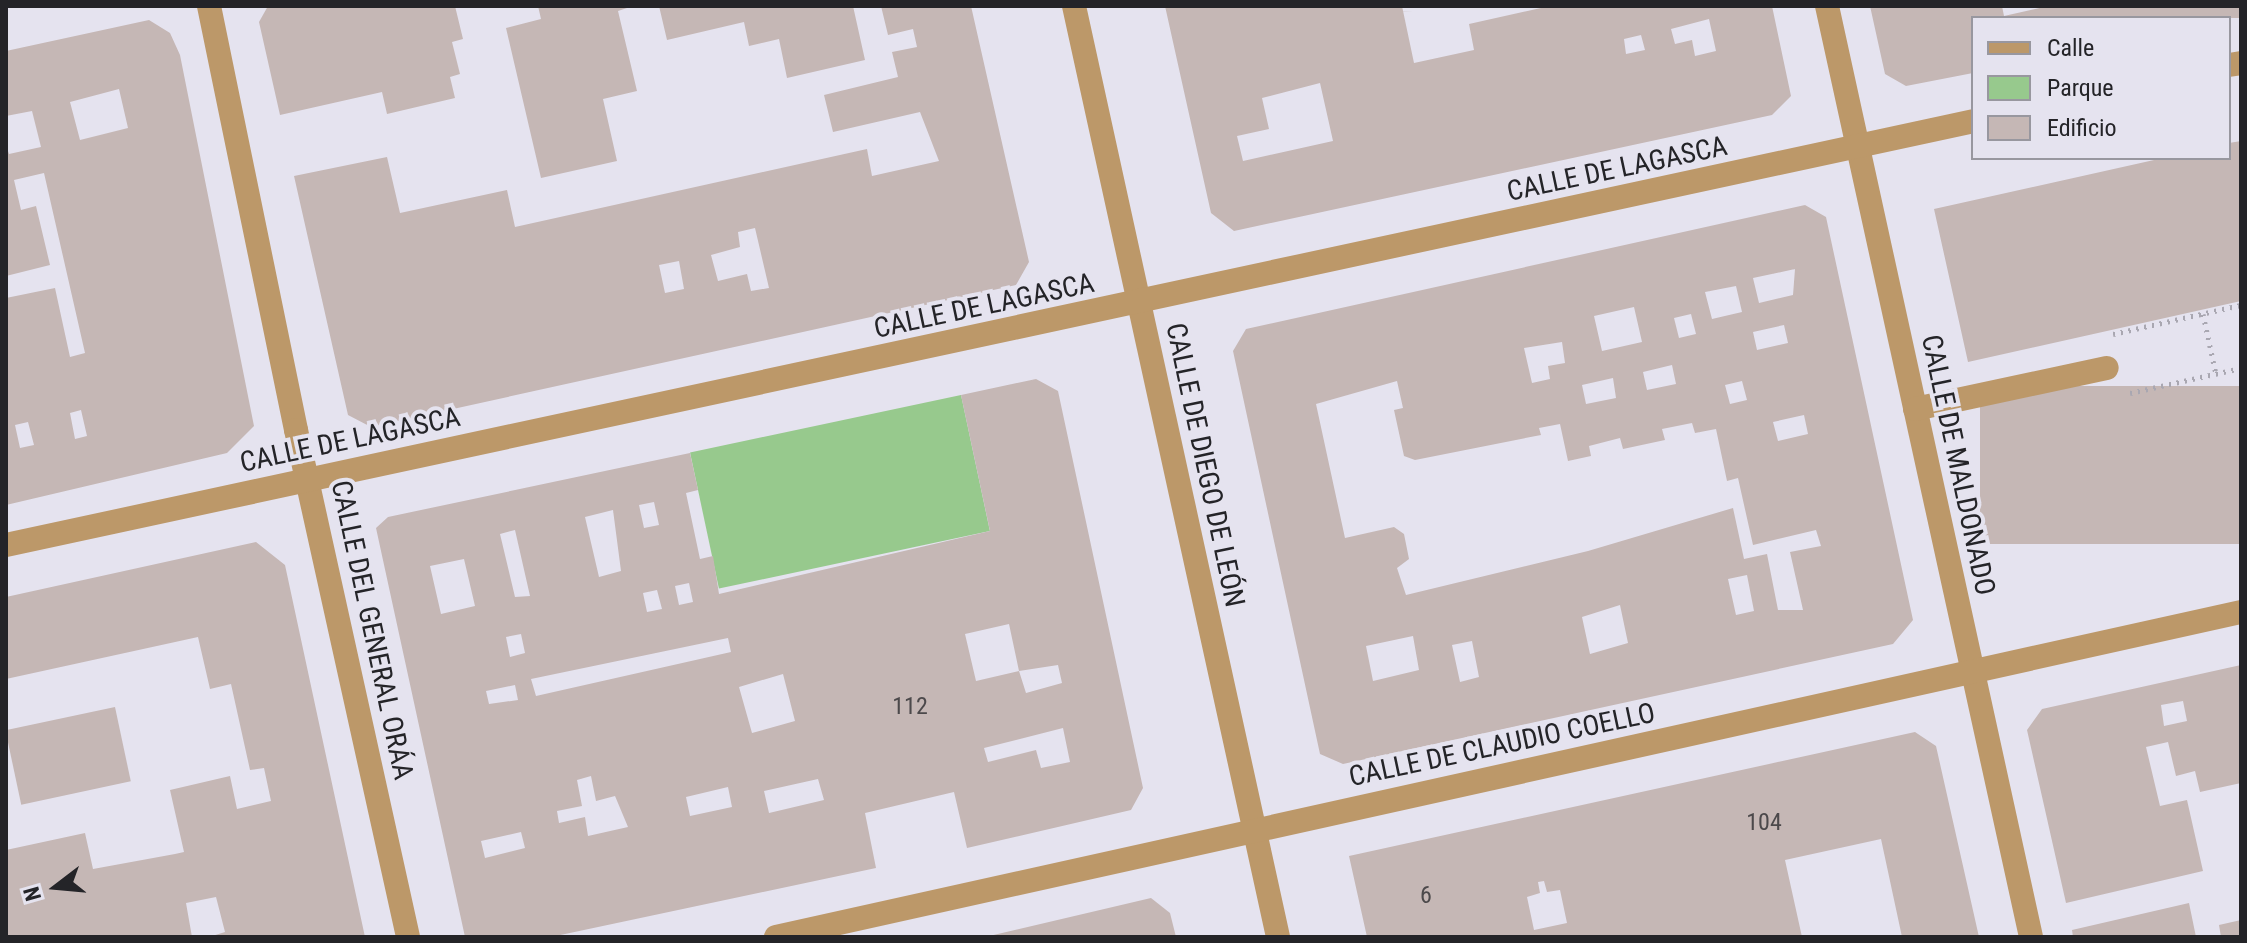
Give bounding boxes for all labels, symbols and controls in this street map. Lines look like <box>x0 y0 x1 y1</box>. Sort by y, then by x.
legend <box>1971 16 2231 160</box>
text: Calle <box>2047 34 2094 62</box>
text: Parque <box>2047 74 2114 102</box>
text: Edificio <box>2047 114 2117 142</box>
street label: CALLE DE LAGASCA <box>1504 129 1730 209</box>
street label: CALLE DE LAGASCA <box>871 266 1097 346</box>
street label: CALLE DE DIEGO DE LEÓN <box>1158 320 1252 610</box>
street label: CALLE DE MALDONADO <box>1914 332 2002 598</box>
street label: CALLE DE LAGASCA <box>237 400 463 480</box>
street label: CALLE DEL GENERAL ORÁA <box>324 477 420 783</box>
house number: 112 <box>892 693 928 721</box>
street label: CALLE DE CLAUDIO COELLO <box>1346 696 1658 794</box>
house number: 104 <box>1746 809 1782 837</box>
north arrow <box>16 847 96 927</box>
house number: 6 <box>1420 882 1432 910</box>
text: N <box>19 884 46 904</box>

